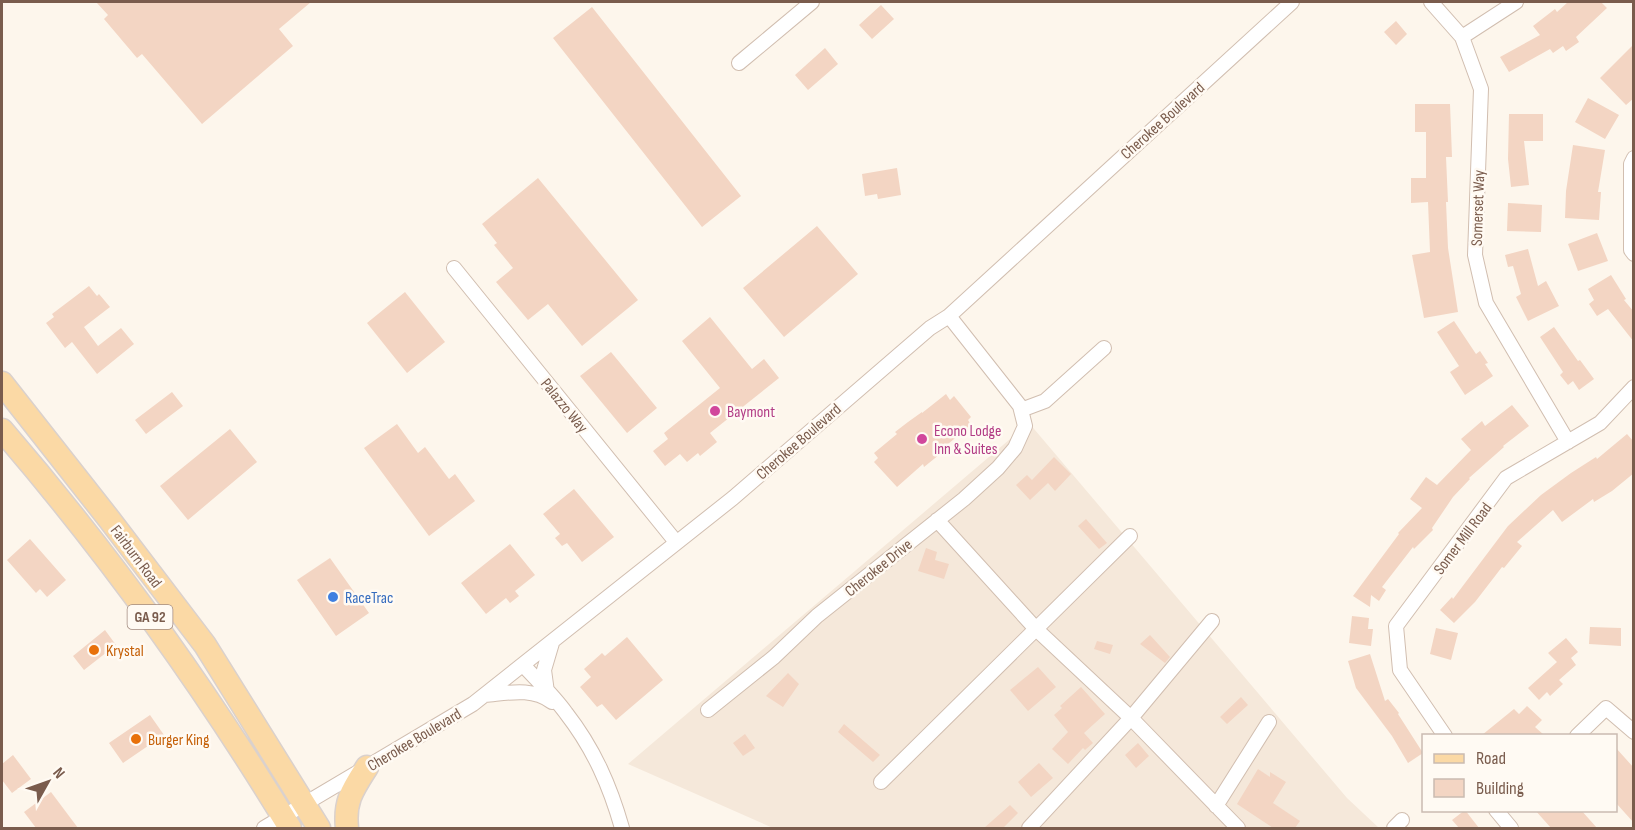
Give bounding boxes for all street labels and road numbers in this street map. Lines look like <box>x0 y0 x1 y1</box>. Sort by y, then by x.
street label: Cherokee Boulevard <box>1117 79 1209 164</box>
street label: Somerset Way <box>1468 170 1489 247</box>
street label: Palazzo Way <box>536 375 592 437</box>
street label: Cherokee Boulevard <box>753 400 845 484</box>
street label: Somer Mill Road <box>1430 499 1496 579</box>
street label: Fairburn Road <box>106 522 166 592</box>
street label: Cherokee Drive <box>841 535 916 601</box>
road number: GA 92 <box>128 605 172 629</box>
street label: Cherokee Boulevard <box>364 705 465 776</box>

